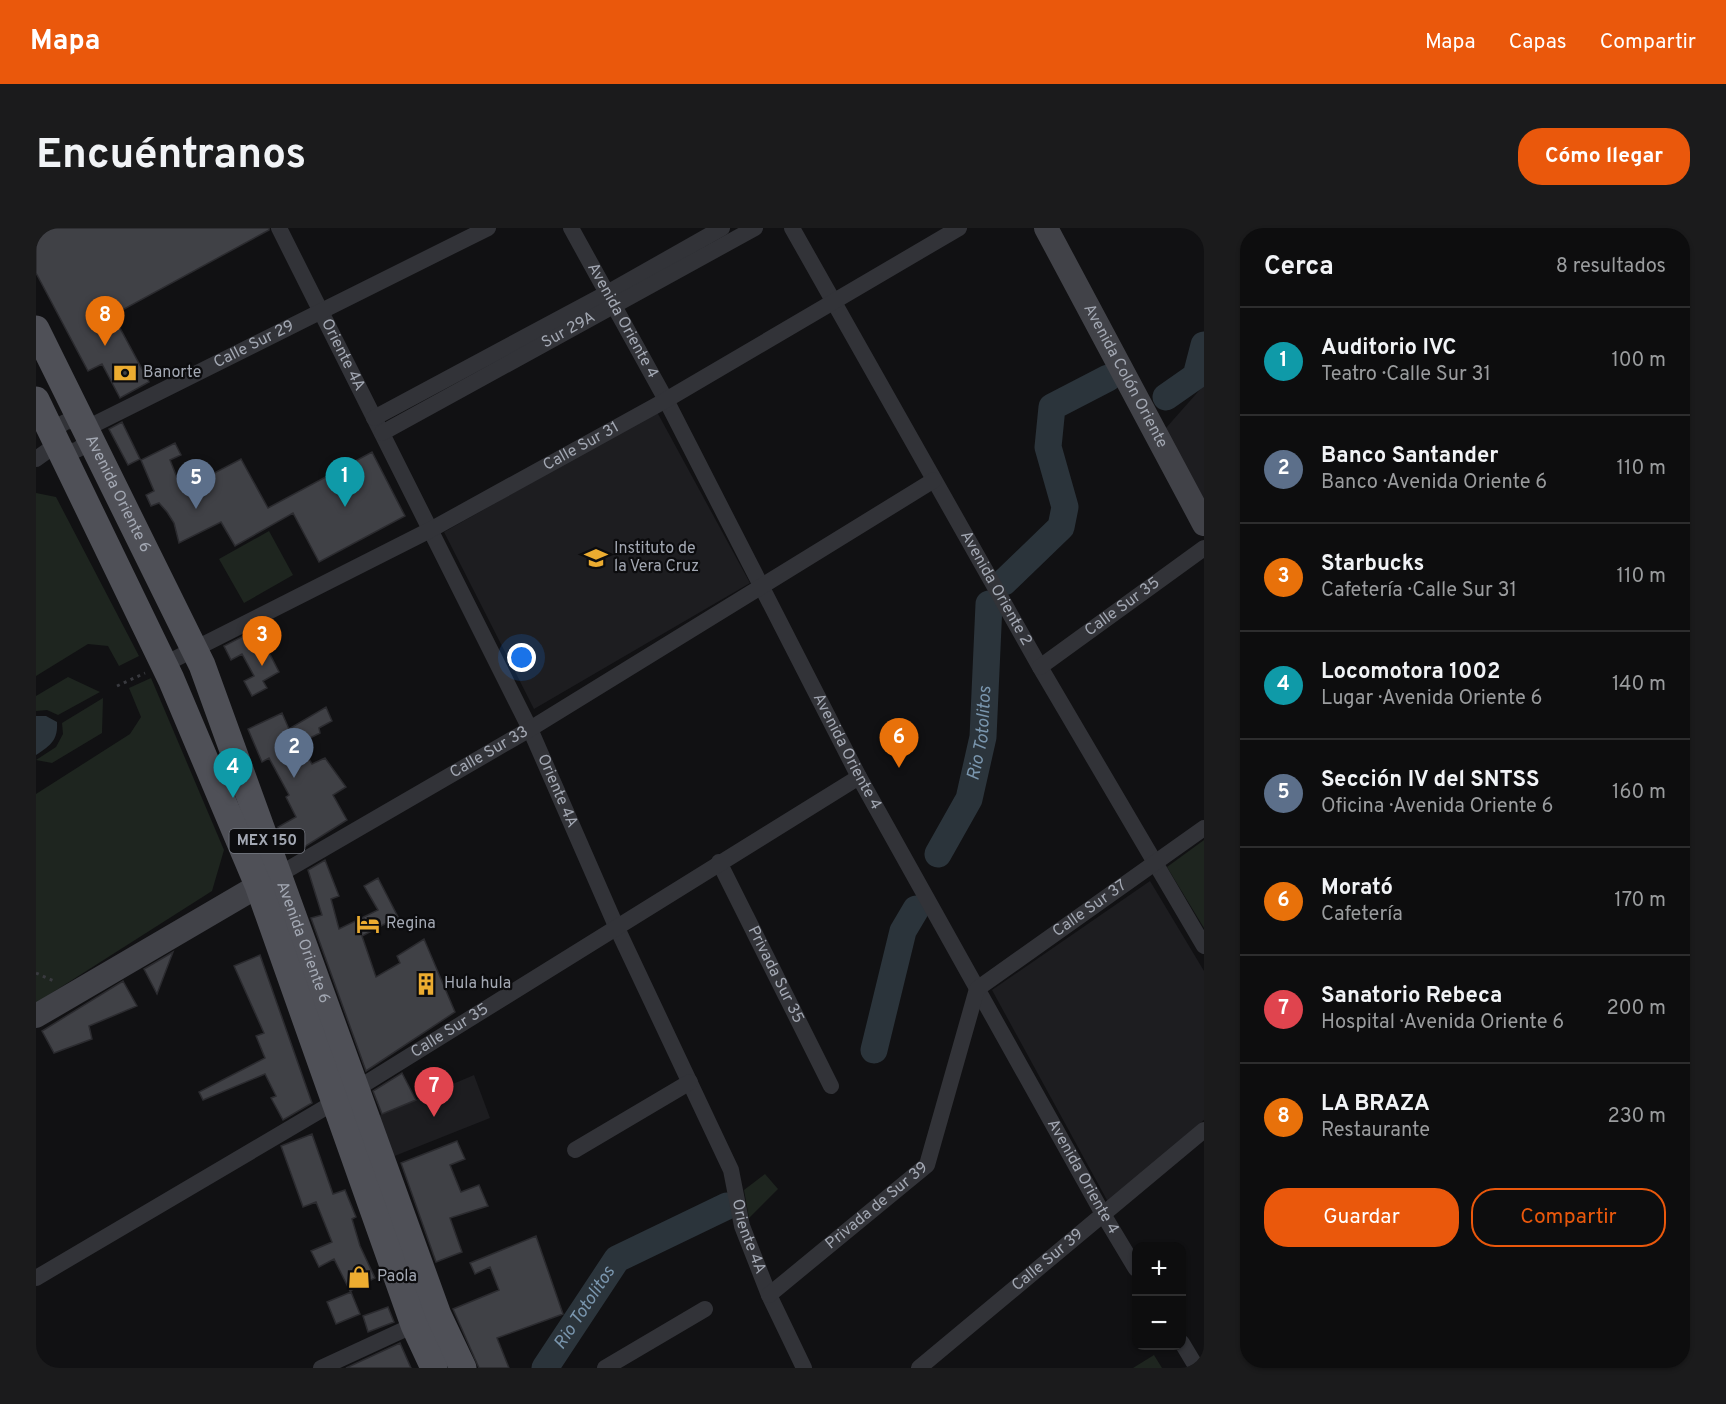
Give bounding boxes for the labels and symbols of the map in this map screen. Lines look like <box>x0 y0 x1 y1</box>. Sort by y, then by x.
street label: Avenida Oriente 4 <box>582 259 662 382</box>
pin: 8 <box>86 296 124 346</box>
street label: Avenida Colón Oriente <box>1078 301 1172 452</box>
street label: Sur 29A <box>538 308 599 353</box>
street label: Oriente 4A <box>316 315 369 395</box>
street label: Calle Sur 29 <box>210 316 298 373</box>
bank icon: Banorte <box>112 360 138 386</box>
place label: Banorte <box>143 363 201 383</box>
street label: Calle Sur 31 <box>540 418 623 476</box>
street label: Avenida Oriente 6 <box>80 432 155 556</box>
pin: 1 <box>326 458 364 507</box>
pin: 5 <box>176 460 216 509</box>
street label: Avenida Oriente 2 <box>955 527 1036 649</box>
place label: Instituto de la Vera Cruz <box>614 539 699 577</box>
school or university icon: Instituto de la Vera Cruz <box>583 545 609 571</box>
street label: Calle Sur 35 <box>1081 573 1164 641</box>
pin: 3 <box>242 616 282 666</box>
your location <box>507 643 536 672</box>
water label: Rio Totolitos <box>962 685 997 783</box>
street label: Avenida Oriente 4 <box>808 690 886 814</box>
pin: 6 <box>880 718 918 768</box>
street label: Calle Sur 33 <box>446 722 532 783</box>
pin: 2 <box>274 728 314 778</box>
pin: 4 <box>214 748 252 798</box>
street label: Oriente 4A <box>532 751 582 831</box>
road number: MEX 150 <box>230 829 304 853</box>
street label: Calle Sur 37 <box>1049 876 1131 942</box>
street label: Avenida Oriente 6 <box>271 879 334 1006</box>
hotel icon: Regina <box>355 911 381 937</box>
place label: Regina <box>386 914 436 934</box>
street label: Privada Sur 35 <box>743 923 808 1027</box>
building icon: Hula hula <box>413 971 439 997</box>
place label: Hula hula <box>444 974 511 994</box>
street label: Calle Sur 35 <box>407 999 493 1063</box>
pin: 7 <box>414 1068 454 1117</box>
street label: Avenida Oriente 4 <box>1042 1116 1123 1238</box>
street label: Privada de Sur 39 <box>822 1158 933 1254</box>
street label: Oriente 4A <box>727 1197 770 1277</box>
street label: Calle Sur 39 <box>1008 1225 1088 1296</box>
water label: Rio Totolitos <box>549 1261 621 1354</box>
shop icon: Paola <box>346 1264 372 1290</box>
place label: Paola <box>377 1267 417 1287</box>

